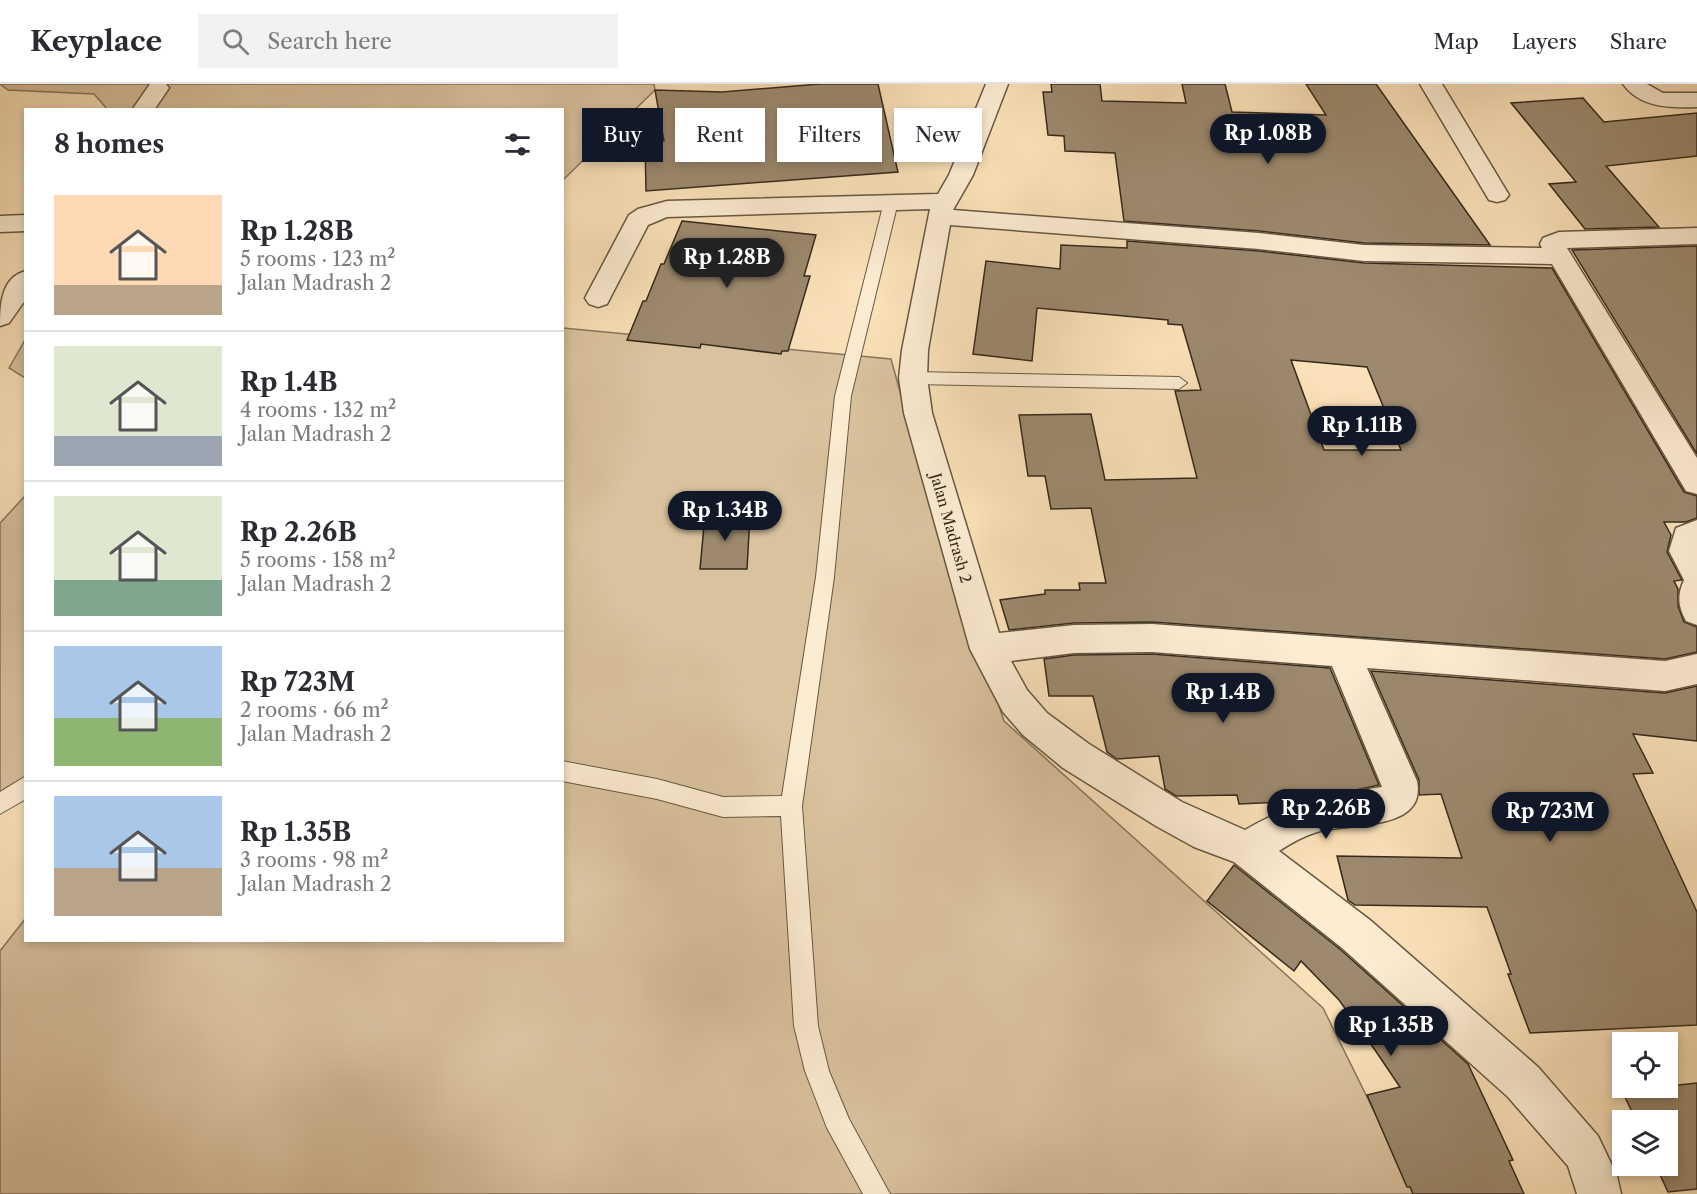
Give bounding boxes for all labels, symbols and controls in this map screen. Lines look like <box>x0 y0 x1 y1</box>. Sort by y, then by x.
search box <box>198 14 618 68</box>
text: Keyplace <box>30 24 162 58</box>
icon: search <box>219 25 252 58</box>
text: Search here <box>267 28 392 55</box>
text: Map <box>1434 29 1479 54</box>
text: Layers <box>1512 29 1577 54</box>
text: Share <box>1610 29 1667 54</box>
chip: Buy <box>582 108 663 162</box>
chip: Rent <box>675 108 765 162</box>
chip: Filters <box>777 108 882 162</box>
chip: New <box>894 108 982 162</box>
pin: Rp 1.08B <box>1206 114 1330 165</box>
text: Rp 1.08B <box>1224 121 1312 145</box>
text: 8 homes <box>54 128 164 160</box>
icon: filters <box>501 128 534 161</box>
text: Rp 1.28B <box>240 215 354 247</box>
icon: home <box>102 219 174 291</box>
pin: Rp 1.28B <box>665 238 789 289</box>
text: Rp 1.28B <box>683 245 771 269</box>
text: 5 rooms · 123 m² <box>240 247 396 271</box>
text: Jalan Madrash 2 <box>240 271 391 295</box>
text: Rp 1.4B <box>240 366 338 398</box>
icon: home <box>102 370 174 442</box>
text: 4 rooms · 132 m² <box>240 398 396 422</box>
pin: Rp 1.11B <box>1300 406 1424 457</box>
text: Rp 1.11B <box>1321 413 1403 437</box>
text: Jalan Madrash 2 <box>240 422 391 446</box>
street label: Jalan Madrash 2 <box>926 469 976 585</box>
pin: Rp 1.34B <box>663 491 787 542</box>
text: Rp 1.34B <box>682 498 768 522</box>
text: Rp 2.26B <box>240 516 357 548</box>
icon: home <box>102 520 174 592</box>
text: 5 rooms · 158 m² <box>240 548 396 572</box>
text: Jalan Madrash 2 <box>240 572 391 596</box>
text: Rp 723M <box>240 666 355 698</box>
icon: home <box>102 670 174 742</box>
pin: Rp 1.4B <box>1168 673 1278 724</box>
text: Rp 1.4B <box>1185 680 1261 704</box>
text: 2 rooms · 66 m² <box>240 698 389 722</box>
text: Jalan Madrash 2 <box>240 722 391 746</box>
pin: Rp 2.26B <box>1264 789 1388 840</box>
pin: Rp 723M <box>1495 792 1605 843</box>
text: Rp 2.26B <box>1281 796 1371 820</box>
text: Rp 723M <box>1506 799 1594 823</box>
text: Rp 1.35B <box>240 816 351 848</box>
icon: home <box>102 820 174 892</box>
text: 3 rooms · 98 m² <box>240 848 388 872</box>
text: Jalan Madrash 2 <box>240 872 391 896</box>
pin: Rp 1.35B <box>1329 1006 1453 1057</box>
text: Rp 1.35B <box>1348 1013 1434 1037</box>
map controls <box>1612 1032 1678 1176</box>
button: locate <box>1612 1032 1678 1098</box>
button: layers <box>1612 1110 1678 1176</box>

